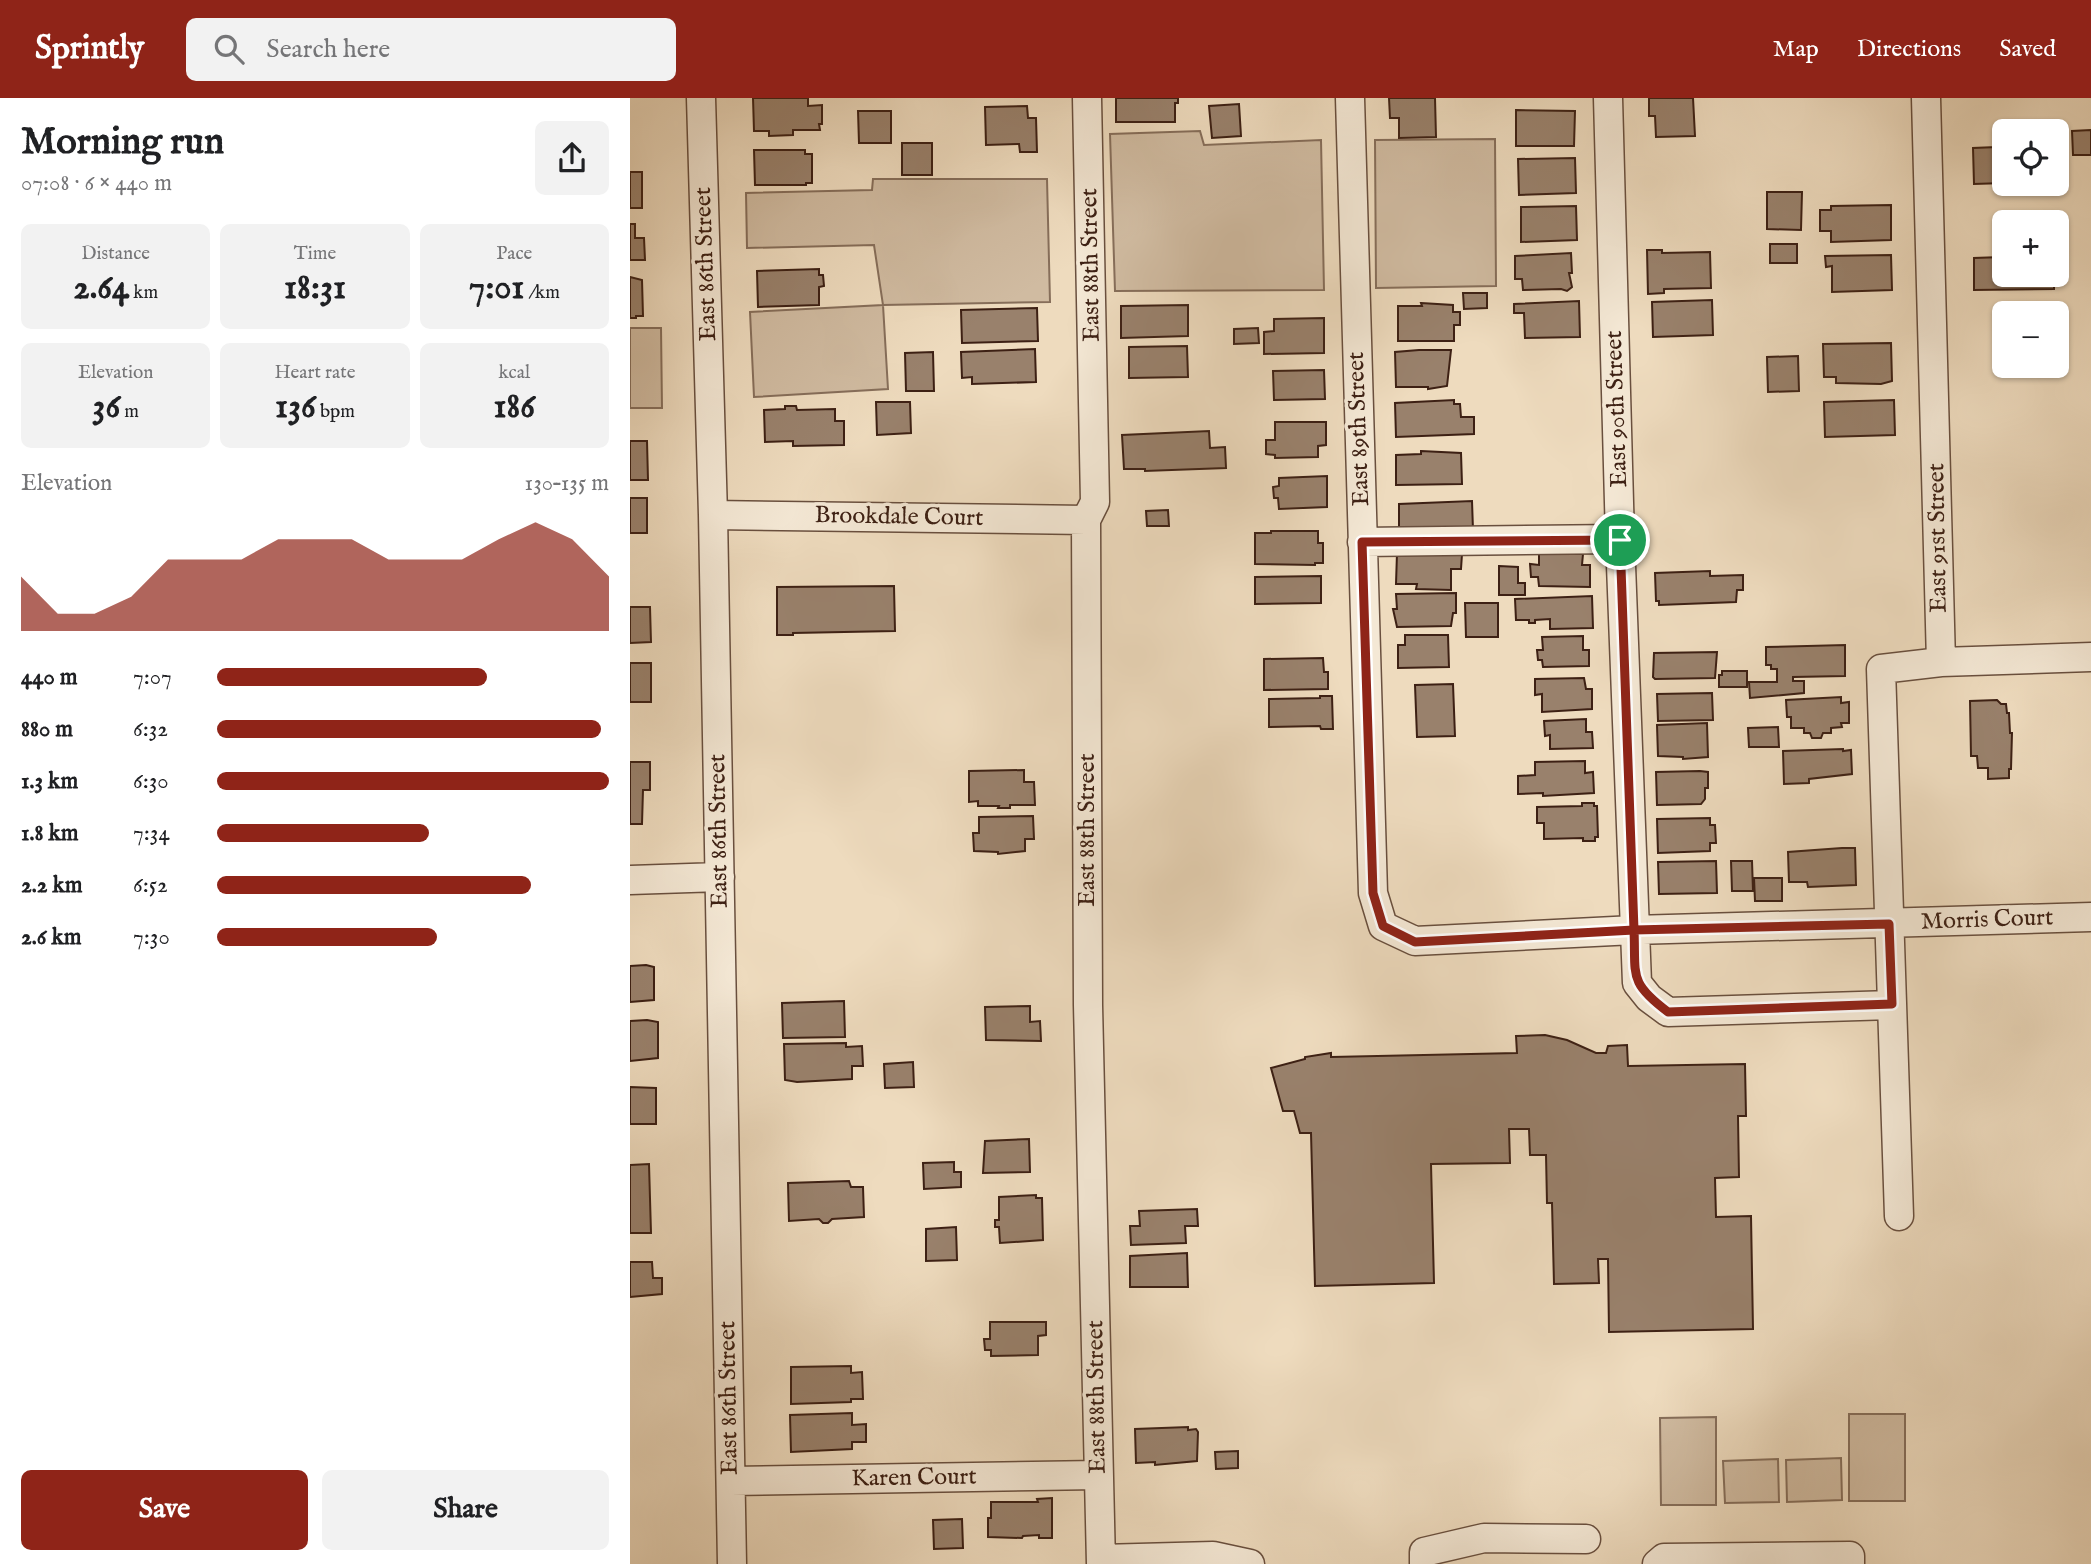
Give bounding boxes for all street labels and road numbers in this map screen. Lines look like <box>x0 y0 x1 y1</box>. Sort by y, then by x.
street label: East 86th Street <box>688 186 724 342</box>
street label: East 88th Street <box>1074 188 1108 342</box>
street label: East 90th Street <box>1599 330 1635 488</box>
street label: East 89th Street <box>1341 351 1377 507</box>
street label: East 91st Street <box>1921 463 1955 613</box>
street label: Brookdale Court <box>814 500 984 534</box>
street label: East 88th Street <box>1072 753 1103 907</box>
street label: East 86th Street <box>702 754 736 908</box>
street label: Morris Court <box>1920 902 2054 938</box>
street label: East 88th Street <box>1080 1320 1114 1474</box>
street label: East 86th Street <box>712 1321 746 1475</box>
street label: Karen Court <box>851 1461 977 1495</box>

